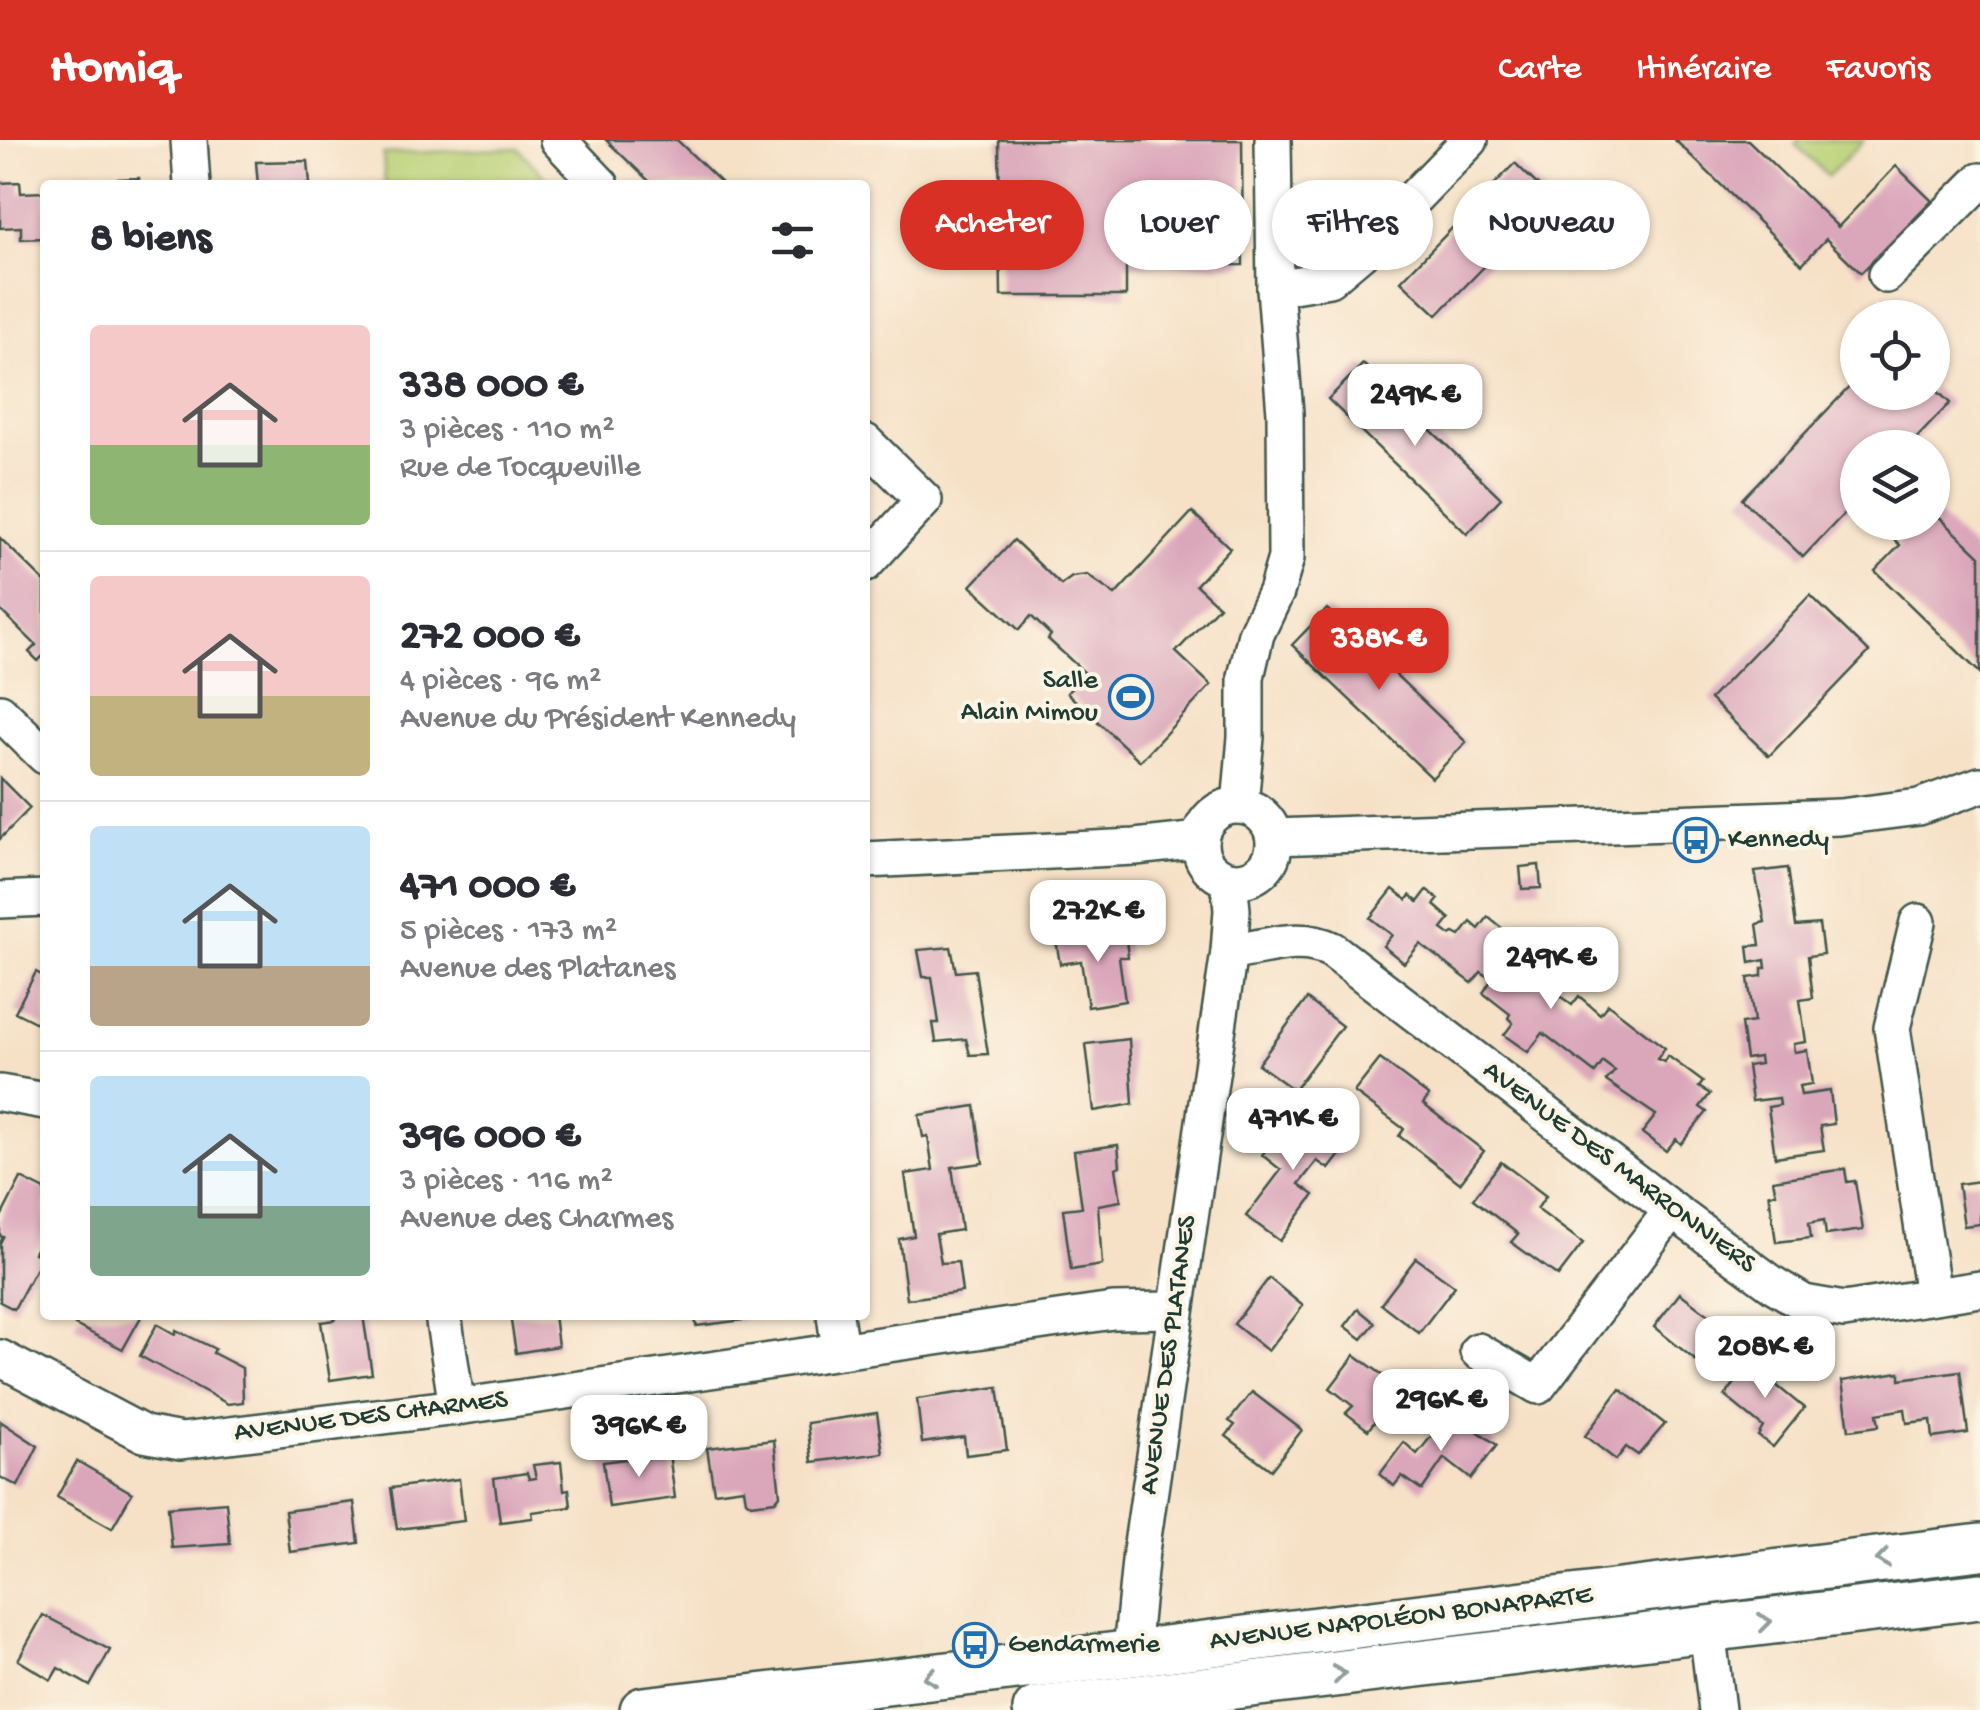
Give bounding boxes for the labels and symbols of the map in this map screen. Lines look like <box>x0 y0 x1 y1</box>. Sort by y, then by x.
pin: 249K € <box>1334 364 1496 449</box>
pin: 338K € <box>1298 608 1460 693</box>
place label: Salle Alain Mimou <box>961 665 1099 730</box>
sports icon: Salle Alain Mimou <box>1108 674 1154 720</box>
bus stop icon: Kennedy <box>1673 817 1719 863</box>
place label: Kennedy <box>1728 824 1829 857</box>
pin: 272K € <box>1017 880 1179 965</box>
pin: 249K € <box>1470 927 1632 1012</box>
street label: AVENUE DES MARRONNIERS <box>1476 1054 1762 1282</box>
pin: 471K € <box>1212 1088 1374 1173</box>
street label: AVENUE DES PLATANES <box>1133 1213 1205 1497</box>
pin: 208K € <box>1684 1316 1846 1401</box>
pin: 296K € <box>1360 1369 1522 1454</box>
street label: AVENUE DES CHARMES <box>232 1384 510 1450</box>
pin: 396K € <box>558 1395 720 1480</box>
one-way arrow <box>1875 1548 1891 1569</box>
street label: AVENUE NAPOLÉON BONAPARTE <box>1208 1579 1596 1659</box>
one-way arrow <box>1758 1612 1774 1633</box>
bus stop icon: Gendarmerie <box>952 1622 998 1668</box>
place label: Gendarmerie <box>1008 1629 1161 1662</box>
one-way arrow <box>1331 1664 1347 1685</box>
one-way arrow <box>922 1666 938 1687</box>

